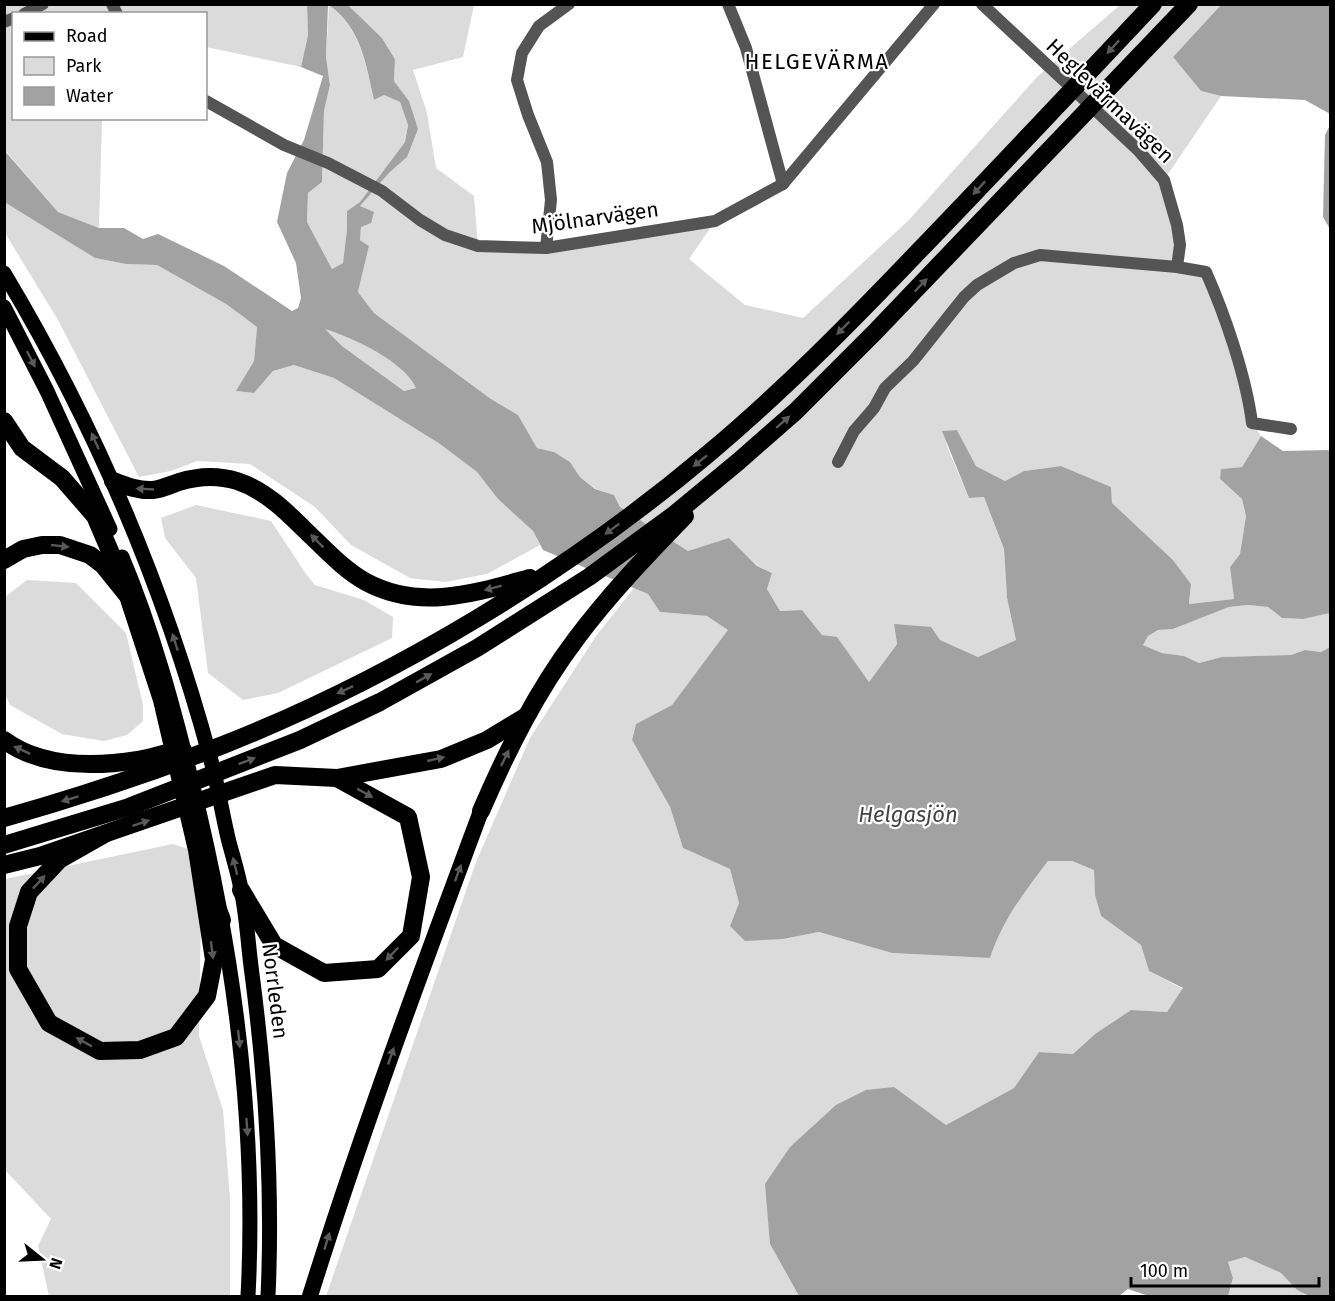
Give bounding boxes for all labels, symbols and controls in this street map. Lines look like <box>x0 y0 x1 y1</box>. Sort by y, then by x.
legend <box>12 12 207 120</box>
text: Road <box>66 25 108 47</box>
street label: Heglevärmavägen <box>1040 33 1180 169</box>
one-way arrow <box>1107 39 1120 54</box>
district label: HELGEVÄRMA <box>745 48 889 75</box>
text: Park <box>66 55 102 77</box>
text: Water <box>66 85 113 107</box>
one-way arrow <box>972 181 986 196</box>
street label: Mjölnarvägen <box>530 196 660 240</box>
one-way arrow <box>914 277 928 292</box>
one-way arrow <box>837 321 851 335</box>
one-way arrow <box>26 351 36 368</box>
one-way arrow <box>775 416 790 429</box>
one-way arrow <box>90 433 99 450</box>
one-way arrow <box>692 454 708 467</box>
one-way arrow <box>135 484 154 493</box>
one-way arrow <box>604 523 620 535</box>
one-way arrow <box>309 534 324 548</box>
one-way arrow <box>50 541 69 551</box>
one-way arrow <box>484 584 502 593</box>
one-way arrow <box>170 633 179 651</box>
one-way arrow <box>415 673 432 683</box>
one-way arrow <box>336 685 353 694</box>
one-way arrow <box>14 746 31 755</box>
one-way arrow <box>500 750 509 767</box>
one-way arrow <box>427 754 446 763</box>
one-way arrow <box>239 756 257 766</box>
one-way arrow <box>357 788 373 799</box>
one-way arrow <box>61 795 79 804</box>
water label: Helgasjön <box>858 801 958 828</box>
one-way arrow <box>132 818 150 827</box>
one-way arrow <box>230 857 240 875</box>
one-way arrow <box>453 864 463 882</box>
one-way arrow <box>32 875 45 890</box>
one-way arrow <box>208 940 217 959</box>
street label: Norrleden <box>256 941 294 1041</box>
one-way arrow <box>386 946 400 960</box>
one-way arrow <box>234 1030 244 1049</box>
one-way arrow <box>75 1037 92 1047</box>
one-way arrow <box>386 1047 396 1065</box>
one-way arrow <box>242 1118 252 1137</box>
north arrow <box>12 1229 72 1289</box>
one-way arrow <box>323 1232 333 1250</box>
scale bar <box>1131 1250 1318 1288</box>
text: N <box>45 1256 66 1271</box>
text: 100 m <box>1140 1260 1188 1282</box>

